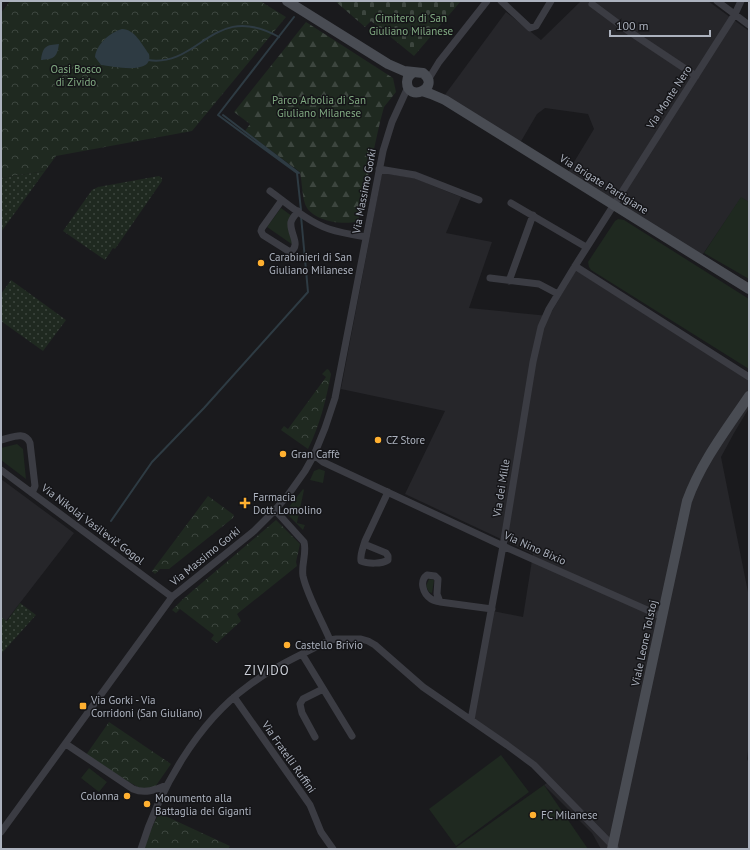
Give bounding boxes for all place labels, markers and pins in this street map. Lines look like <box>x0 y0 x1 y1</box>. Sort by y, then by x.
place label: Carabinieri di San Giuliano Milanese <box>269 250 354 277</box>
marker: Carabinieri di San Giuliano Milanese <box>256 258 266 268</box>
place label: CZ Store <box>386 433 426 447</box>
marker: CZ Store <box>373 435 383 445</box>
place label: Gran Caffè <box>291 447 340 461</box>
marker: Gran Caffè <box>278 449 288 459</box>
place label: Farmacia Dott. Lomolino <box>253 490 322 517</box>
marker: Farmacia Dott. Lomolino <box>240 498 250 508</box>
place label: Castello Brivio <box>295 638 363 652</box>
marker: Castello Brivio <box>282 640 292 650</box>
place label: Via Gorki - Via Corridoni (San Giuliano) <box>90 693 202 720</box>
marker: Via Gorki - Via Corridoni (San Giuliano) <box>78 701 88 711</box>
place label: Colonna <box>81 789 119 803</box>
marker: Colonna <box>122 791 132 801</box>
place label: Monumento alla Battaglia dei Giganti <box>155 791 251 818</box>
marker: Monumento alla Battaglia dei Giganti <box>142 799 152 809</box>
place label: FC Milanese <box>541 808 598 822</box>
marker: FC Milanese <box>528 810 538 820</box>

